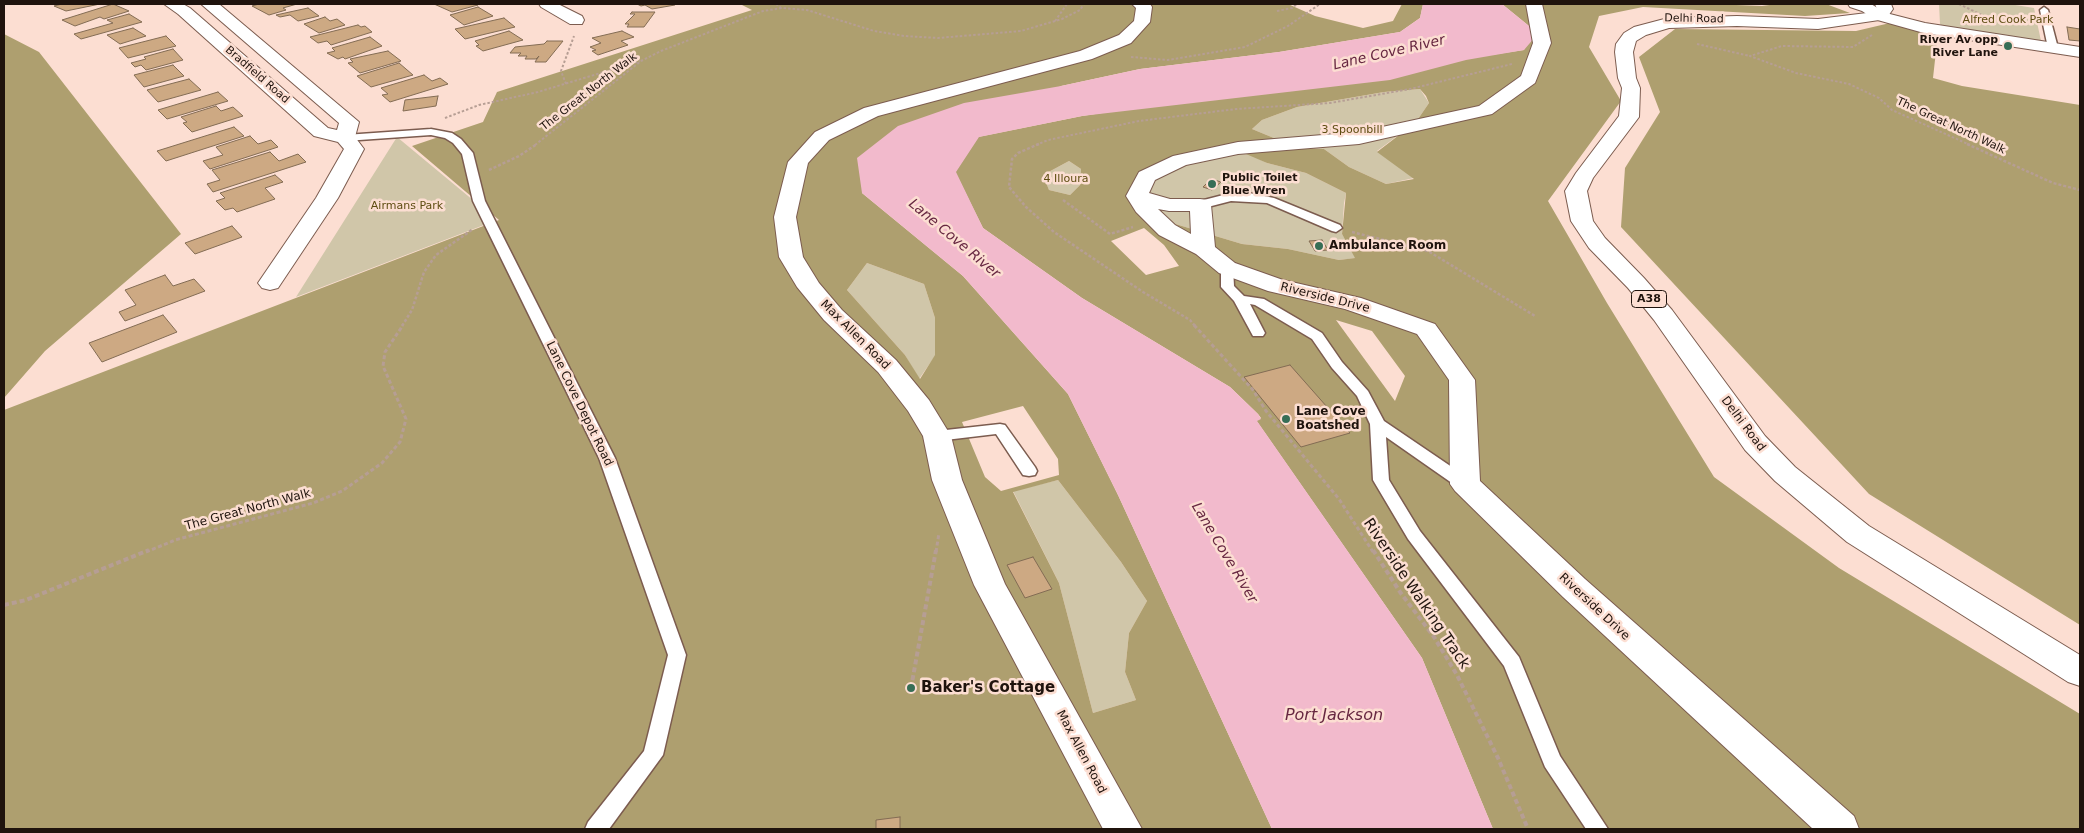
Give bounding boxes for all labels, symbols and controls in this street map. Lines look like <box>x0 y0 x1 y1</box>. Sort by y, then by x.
street label: Delhi Road <box>1664 12 1724 26</box>
park label: Alfred Cook Park <box>1963 13 2053 27</box>
water label: Lane Cove River <box>1331 32 1447 74</box>
place label: River Av opp River Lane <box>1919 33 1998 59</box>
marker: River Av opp River Lane <box>2002 40 2014 52</box>
street label: Bradfield Road <box>222 44 292 106</box>
street label: The Great North Walk <box>538 50 640 134</box>
street label: The Great North Walk <box>1894 95 2008 157</box>
park label: 3 Spoonbill <box>1321 123 1383 137</box>
place label: Public Toilet Blue Wren <box>1222 171 1298 197</box>
park label: 4 Illoura <box>1044 172 1088 186</box>
marker: Public Toilet Blue Wren <box>1206 178 1218 190</box>
water label: Lane Cove River <box>905 196 1003 282</box>
park label: Airmans Park <box>371 199 443 213</box>
place label: Ambulance Room <box>1329 239 1446 253</box>
marker: Ambulance Room <box>1313 240 1325 252</box>
street label: Riverside Drive <box>1279 280 1371 316</box>
road number: A38 <box>1632 290 1666 308</box>
street label: Max Allen Road <box>817 297 893 373</box>
street label: Lane Cove Depot Road <box>542 339 616 469</box>
street label: Delhi Road <box>1718 394 1768 454</box>
place label: Lane Cove Boatshed <box>1296 405 1366 433</box>
marker: Lane Cove Boatshed <box>1280 413 1292 425</box>
street label: The Great North Walk <box>184 486 312 534</box>
water label: Lane Cove River <box>1187 500 1261 606</box>
street label: Riverside Walking Track <box>1359 515 1473 673</box>
street label: Riverside Drive <box>1556 571 1632 643</box>
place label: Baker's Cottage <box>921 679 1055 697</box>
marker: Baker's Cottage <box>905 682 917 694</box>
water label: Port Jackson <box>1285 706 1383 726</box>
street label: Max Allen Road <box>1053 708 1109 796</box>

